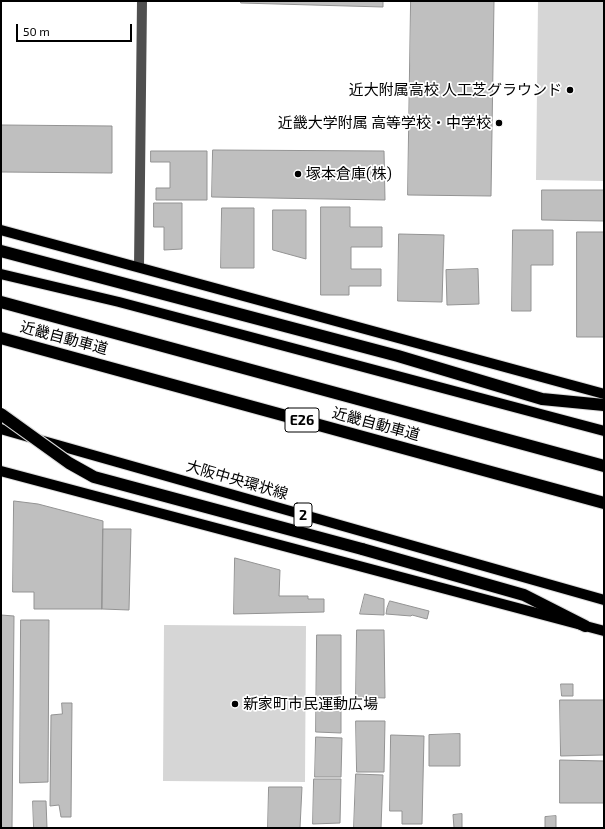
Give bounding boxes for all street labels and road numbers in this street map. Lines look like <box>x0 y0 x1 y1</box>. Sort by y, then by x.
street label: 近畿自動車道 <box>18 318 110 358</box>
street label: 近畿自動車道 <box>330 404 422 444</box>
road number: E26 <box>285 408 319 432</box>
street label: 大阪中央環状線 <box>184 457 290 503</box>
road number: 2 <box>294 503 312 527</box>

